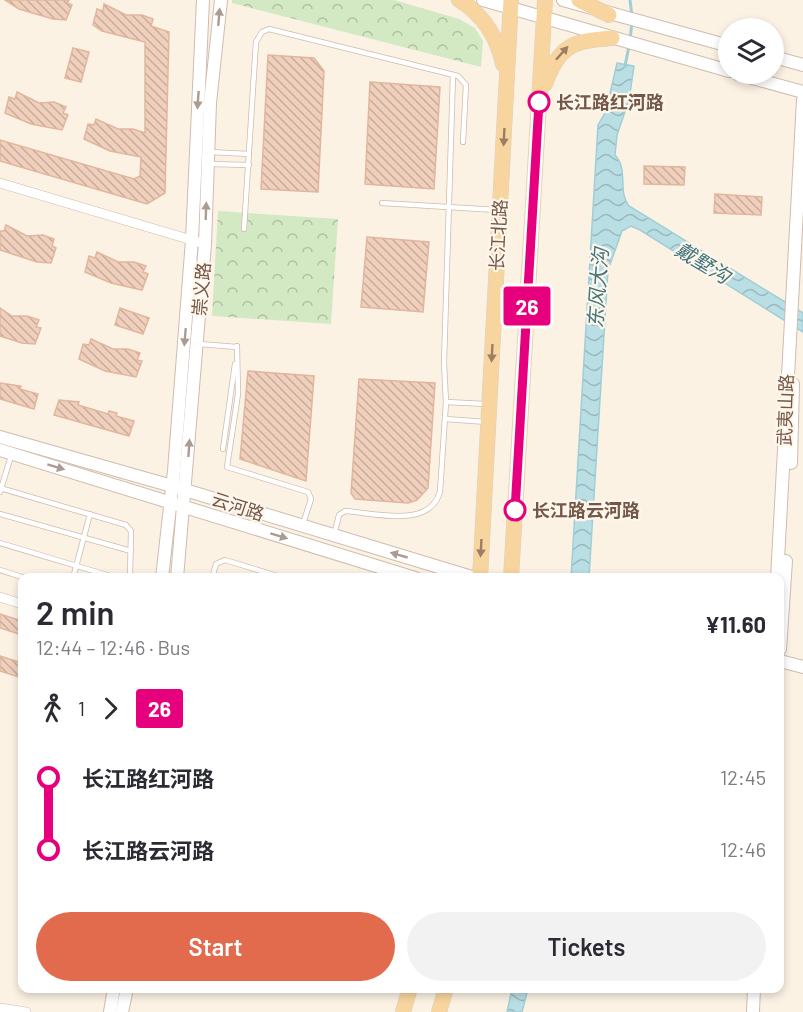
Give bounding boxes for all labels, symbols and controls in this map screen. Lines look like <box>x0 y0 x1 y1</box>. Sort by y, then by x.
one-way arrow <box>214 7 224 26</box>
map controls <box>718 18 784 84</box>
button: layers <box>718 18 784 84</box>
one-way arrow <box>555 46 568 61</box>
one-way arrow <box>193 91 203 110</box>
marker: 长江路红河路 <box>528 91 550 113</box>
place label: 长江路红河路 <box>556 91 664 113</box>
one-way arrow <box>499 128 508 147</box>
street label: 长江北路 <box>485 198 511 272</box>
one-way arrow <box>201 202 211 221</box>
water label: 戴墅沟 <box>671 236 737 289</box>
water label: 东风大沟 <box>582 245 612 329</box>
street label: 崇义路 <box>188 261 214 317</box>
line badge: 26 <box>500 286 554 326</box>
text: 26 <box>515 294 539 319</box>
one-way arrow <box>180 327 190 346</box>
one-way arrow <box>487 344 496 363</box>
street label: 武夷山路 <box>773 374 797 446</box>
one-way arrow <box>184 438 194 457</box>
one-way arrow <box>47 463 65 472</box>
street label: 云河路 <box>209 487 267 525</box>
marker: 长江路云河路 <box>504 499 526 521</box>
place label: 长江路云河路 <box>532 499 640 521</box>
one-way arrow <box>270 532 288 541</box>
one-way arrow <box>477 538 486 557</box>
one-way arrow <box>390 550 408 559</box>
text: 2 min <box>36 592 115 632</box>
text: ¥11.60 <box>705 611 766 637</box>
text: 12:44 – 12:46 · Bus <box>36 635 190 659</box>
icon: walk <box>36 692 69 725</box>
icon: forward <box>94 692 127 725</box>
text: 1 <box>78 696 85 720</box>
text: 26 <box>148 696 171 721</box>
text: 长江路红河路 <box>82 765 214 791</box>
text: 12:45 <box>720 765 766 789</box>
text: 长江路云河路 <box>82 837 214 863</box>
text: 12:46 <box>720 837 766 861</box>
button: Start <box>36 912 395 981</box>
button: Tickets <box>407 912 766 981</box>

